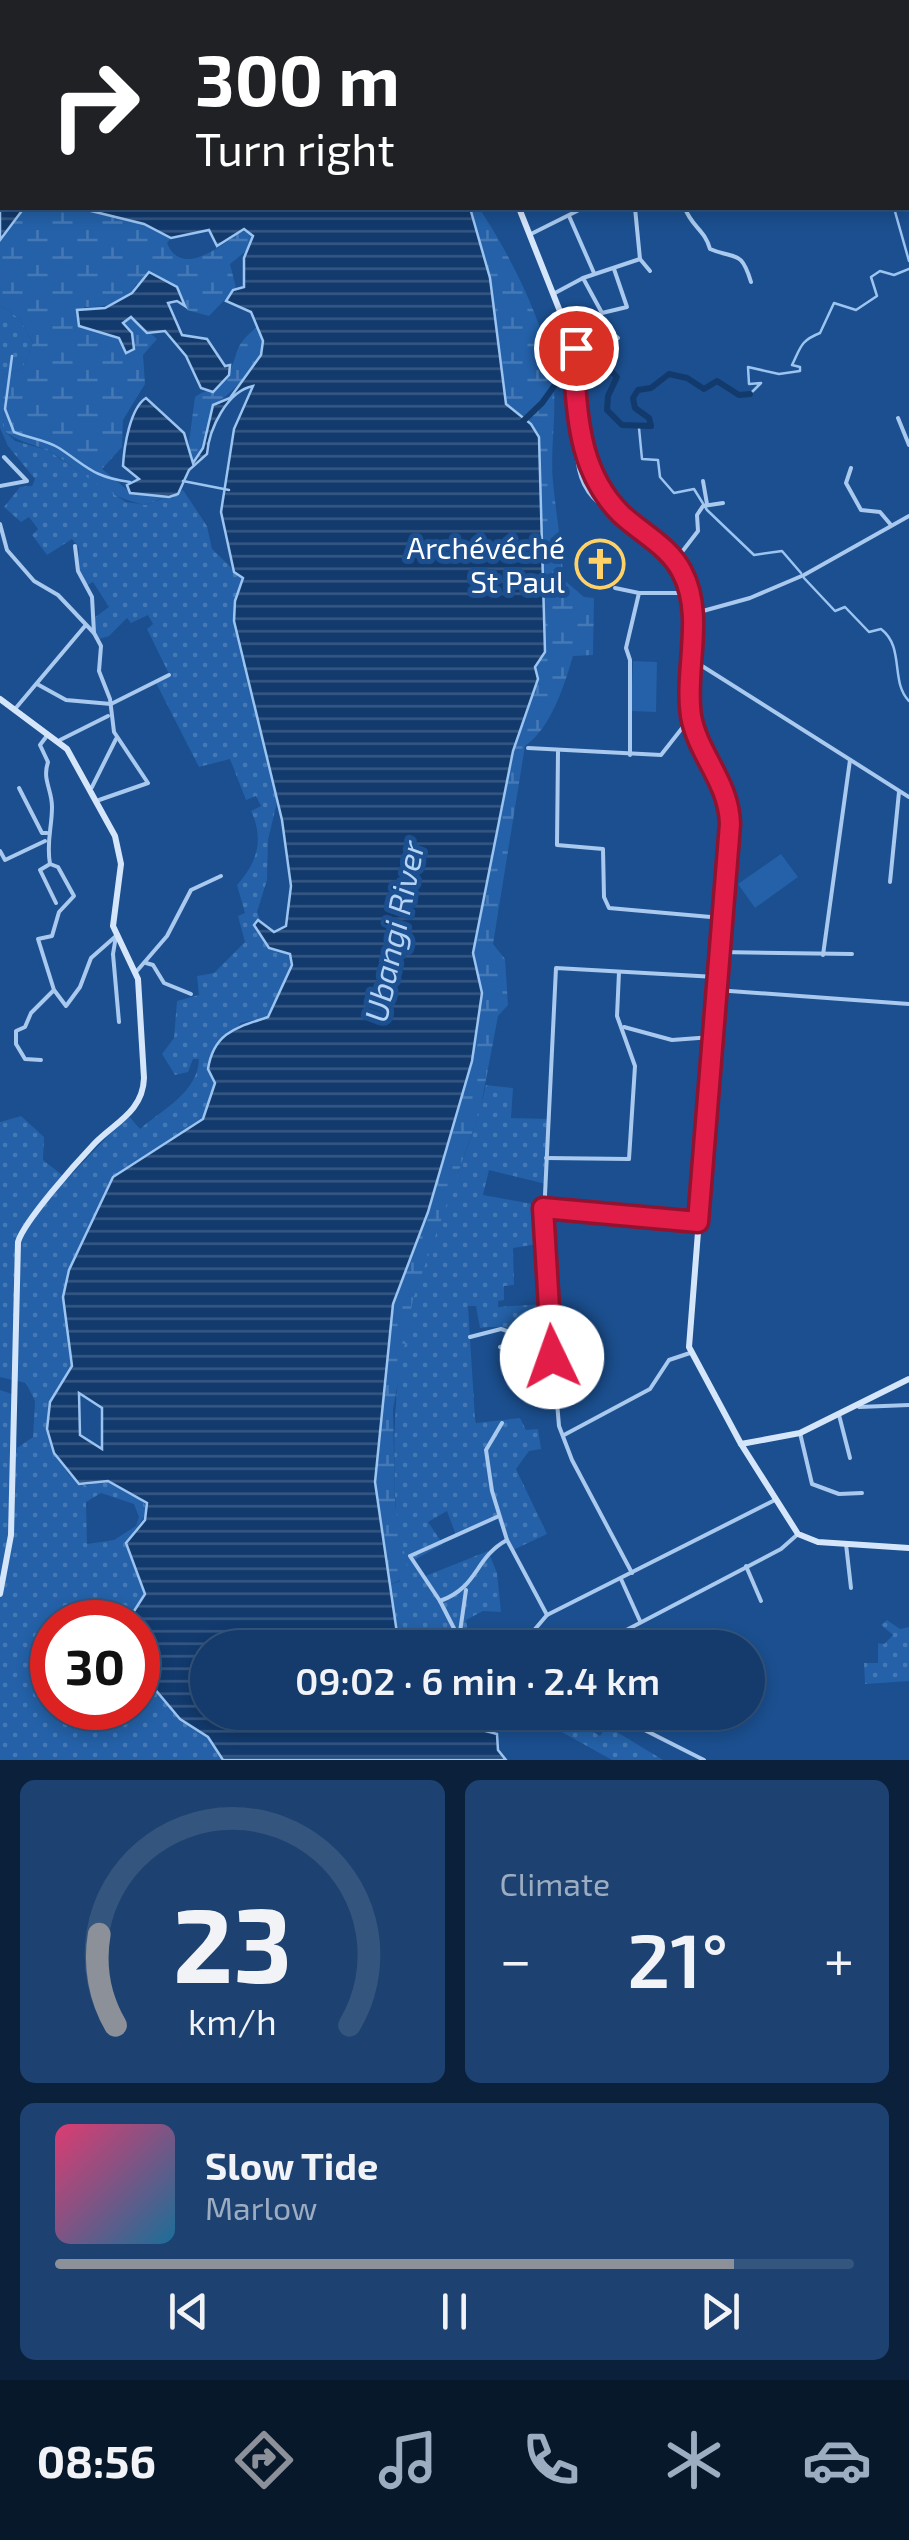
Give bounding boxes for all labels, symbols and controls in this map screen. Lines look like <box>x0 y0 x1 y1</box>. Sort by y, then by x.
text: 300 m <box>195 36 400 120</box>
icon: right <box>30 40 160 170</box>
text: Turn right <box>195 121 395 175</box>
pin <box>534 306 619 391</box>
icon: arrive <box>549 321 604 376</box>
place label: Archévéché St Paul <box>407 529 565 599</box>
church icon: Archévéché St Paul <box>574 538 626 590</box>
water label: Ubangi River <box>355 836 432 1025</box>
position arrow <box>500 1305 604 1409</box>
speed limit sign: 30 <box>30 1600 160 1730</box>
text: 09:02 · 6 min · 2.4 km <box>295 1657 660 1703</box>
text: Climate <box>500 1864 610 1902</box>
text: 23 <box>173 1879 292 2004</box>
text: 21° <box>627 1913 728 2003</box>
text: − <box>500 1925 532 1991</box>
text: + <box>824 1925 854 1991</box>
text: km/h <box>188 1999 277 2042</box>
text: Slow Tide <box>205 2142 378 2188</box>
text: Marlow <box>205 2188 317 2226</box>
icon: previous <box>161 2284 216 2339</box>
icon: pause <box>427 2284 482 2339</box>
icon: next <box>693 2284 748 2339</box>
icon: directions <box>229 2425 299 2495</box>
icon: music <box>373 2425 443 2495</box>
icon: phone <box>516 2425 586 2495</box>
icon: climate <box>659 2425 729 2495</box>
icon: car <box>802 2425 872 2495</box>
text: 08:56 <box>37 2433 156 2487</box>

